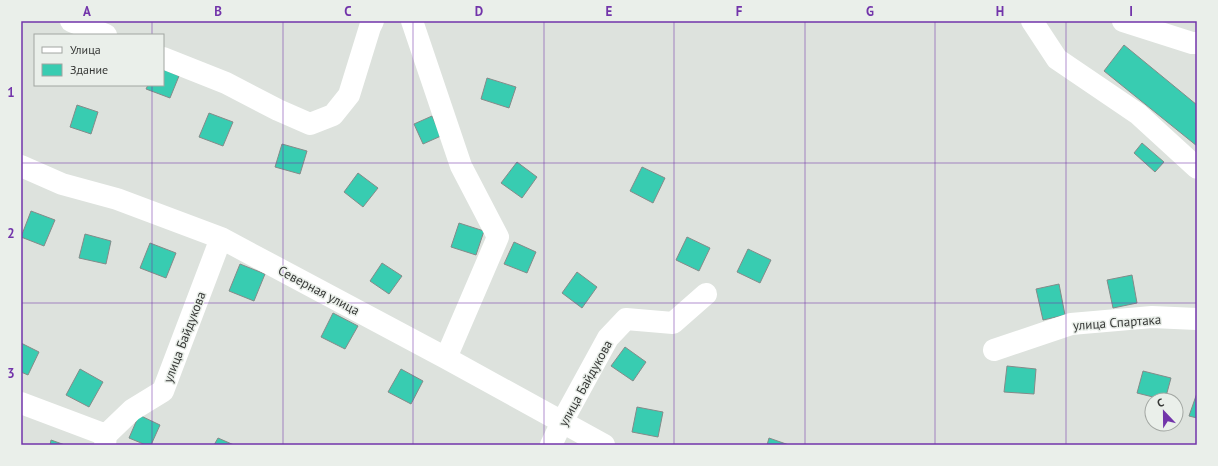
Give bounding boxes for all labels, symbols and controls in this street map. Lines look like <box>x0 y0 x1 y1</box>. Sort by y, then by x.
text: A <box>83 3 91 20</box>
text: B <box>214 3 222 20</box>
text: C <box>344 3 352 20</box>
text: D <box>475 3 483 20</box>
text: E <box>606 3 613 20</box>
text: F <box>736 3 743 20</box>
text: G <box>866 3 874 20</box>
text: H <box>996 3 1004 20</box>
text: I <box>1129 3 1133 20</box>
legend <box>34 34 164 86</box>
text: Улица <box>70 42 101 57</box>
text: Здание <box>70 62 108 77</box>
text: 1 <box>7 84 15 101</box>
text: 2 <box>7 225 15 242</box>
street label: Северная улица <box>275 262 362 319</box>
street label: улица Байдукова <box>159 289 210 385</box>
street label: улица Спартака <box>1072 311 1162 334</box>
street label: улица Байдукова <box>555 337 616 429</box>
text: 3 <box>7 365 15 382</box>
north arrow <box>1144 392 1184 432</box>
text: С <box>1155 395 1166 410</box>

